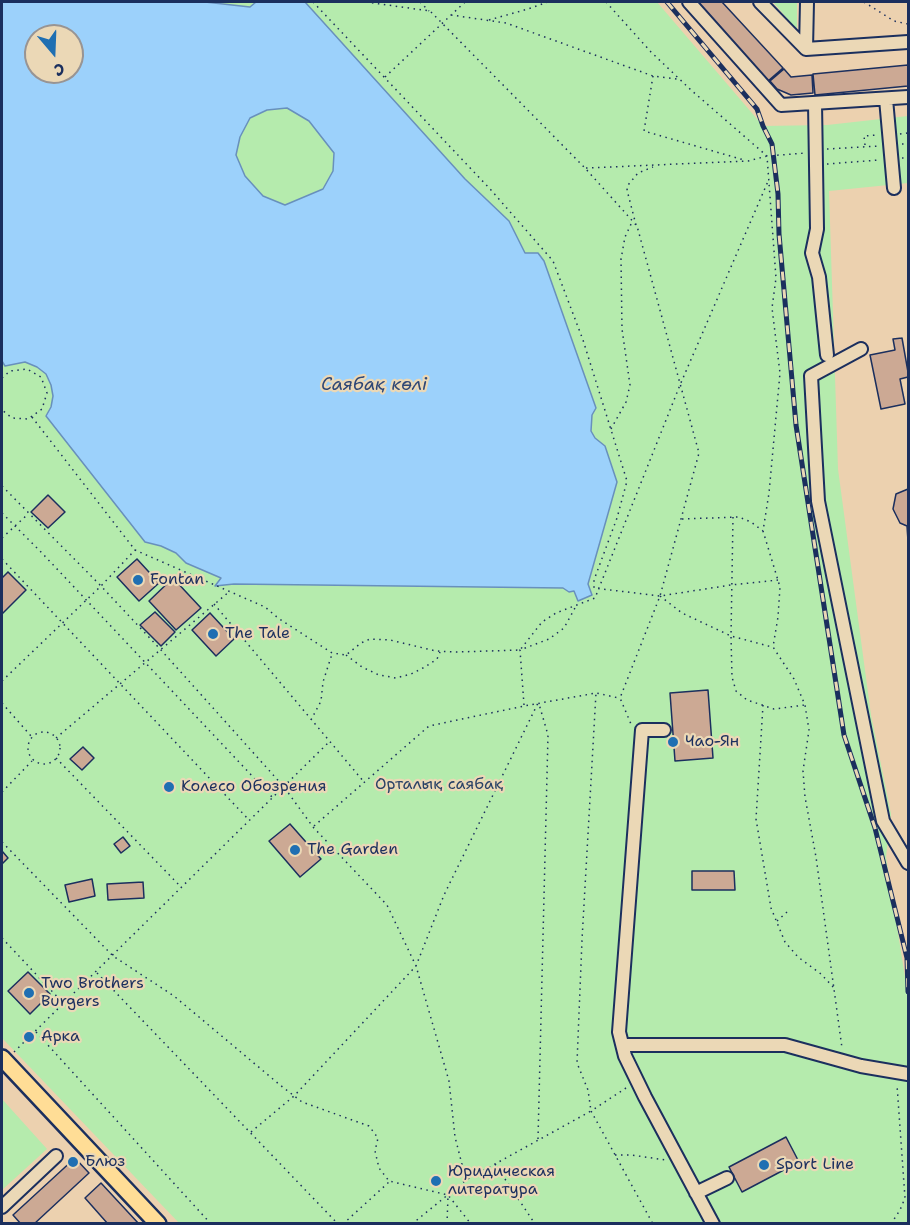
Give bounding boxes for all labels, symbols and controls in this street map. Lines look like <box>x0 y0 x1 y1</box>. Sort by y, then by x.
north arrow <box>24 24 84 84</box>
text: С <box>51 58 67 81</box>
water label: Саябақ көлі <box>321 374 427 396</box>
place label: Fontan <box>150 570 204 590</box>
marker: Fontan <box>131 573 145 587</box>
place label: The Tale <box>225 624 290 644</box>
marker: The Tale <box>206 627 220 641</box>
place label: Чао-Ян <box>685 732 739 752</box>
marker: Чао-Ян <box>666 735 680 749</box>
park label: Орталық саябақ <box>375 775 503 795</box>
place label: Колесо Обозрения <box>181 777 326 797</box>
marker: Колесо Обозрения <box>162 780 176 794</box>
place label: The Garden <box>307 840 398 860</box>
marker: The Garden <box>288 843 302 857</box>
place label: Two Brothers Burgers <box>41 974 144 1012</box>
marker: Two Brothers Burgers <box>22 986 36 1000</box>
place label: Арка <box>41 1027 80 1047</box>
marker: Арка <box>22 1030 36 1044</box>
place label: Блюз <box>85 1152 125 1172</box>
marker: Блюз <box>66 1155 80 1169</box>
place label: Sport Line <box>776 1155 854 1175</box>
marker: Sport Line <box>757 1158 771 1172</box>
place label: Юридическая литература <box>448 1162 555 1200</box>
marker: Юридическая литература <box>429 1174 443 1188</box>

